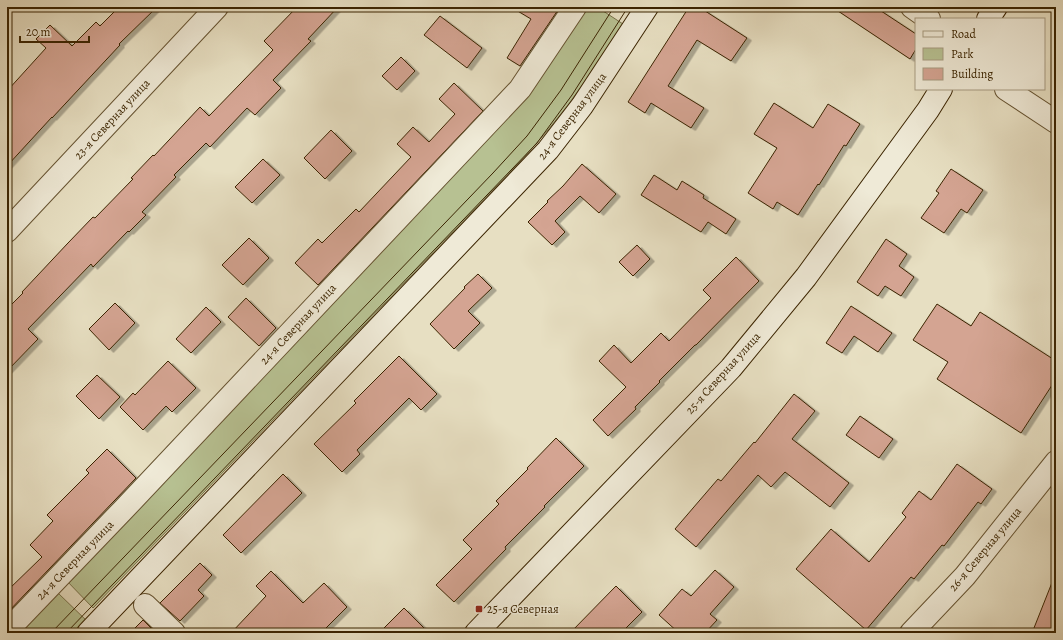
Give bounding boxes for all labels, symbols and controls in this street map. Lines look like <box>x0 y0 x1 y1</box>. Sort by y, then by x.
scale bar <box>20 18 89 44</box>
legend <box>915 18 1045 90</box>
text: 20 m <box>26 24 50 40</box>
text: Road <box>951 26 977 42</box>
text: Park <box>951 46 974 62</box>
text: Building <box>951 66 993 82</box>
street label: 24-я Северная улица <box>534 69 610 163</box>
street label: 23-я Северная улица <box>70 75 154 163</box>
street label: 24-я Северная улица <box>256 280 340 368</box>
street label: 25-я Северная улица <box>682 328 764 417</box>
street label: 26-я Северная улица <box>945 503 1025 594</box>
street label: 24-я Северная улица <box>33 516 118 603</box>
place label: 25-я Северная <box>487 601 559 617</box>
marker: 25-я Северная <box>474 604 484 614</box>

